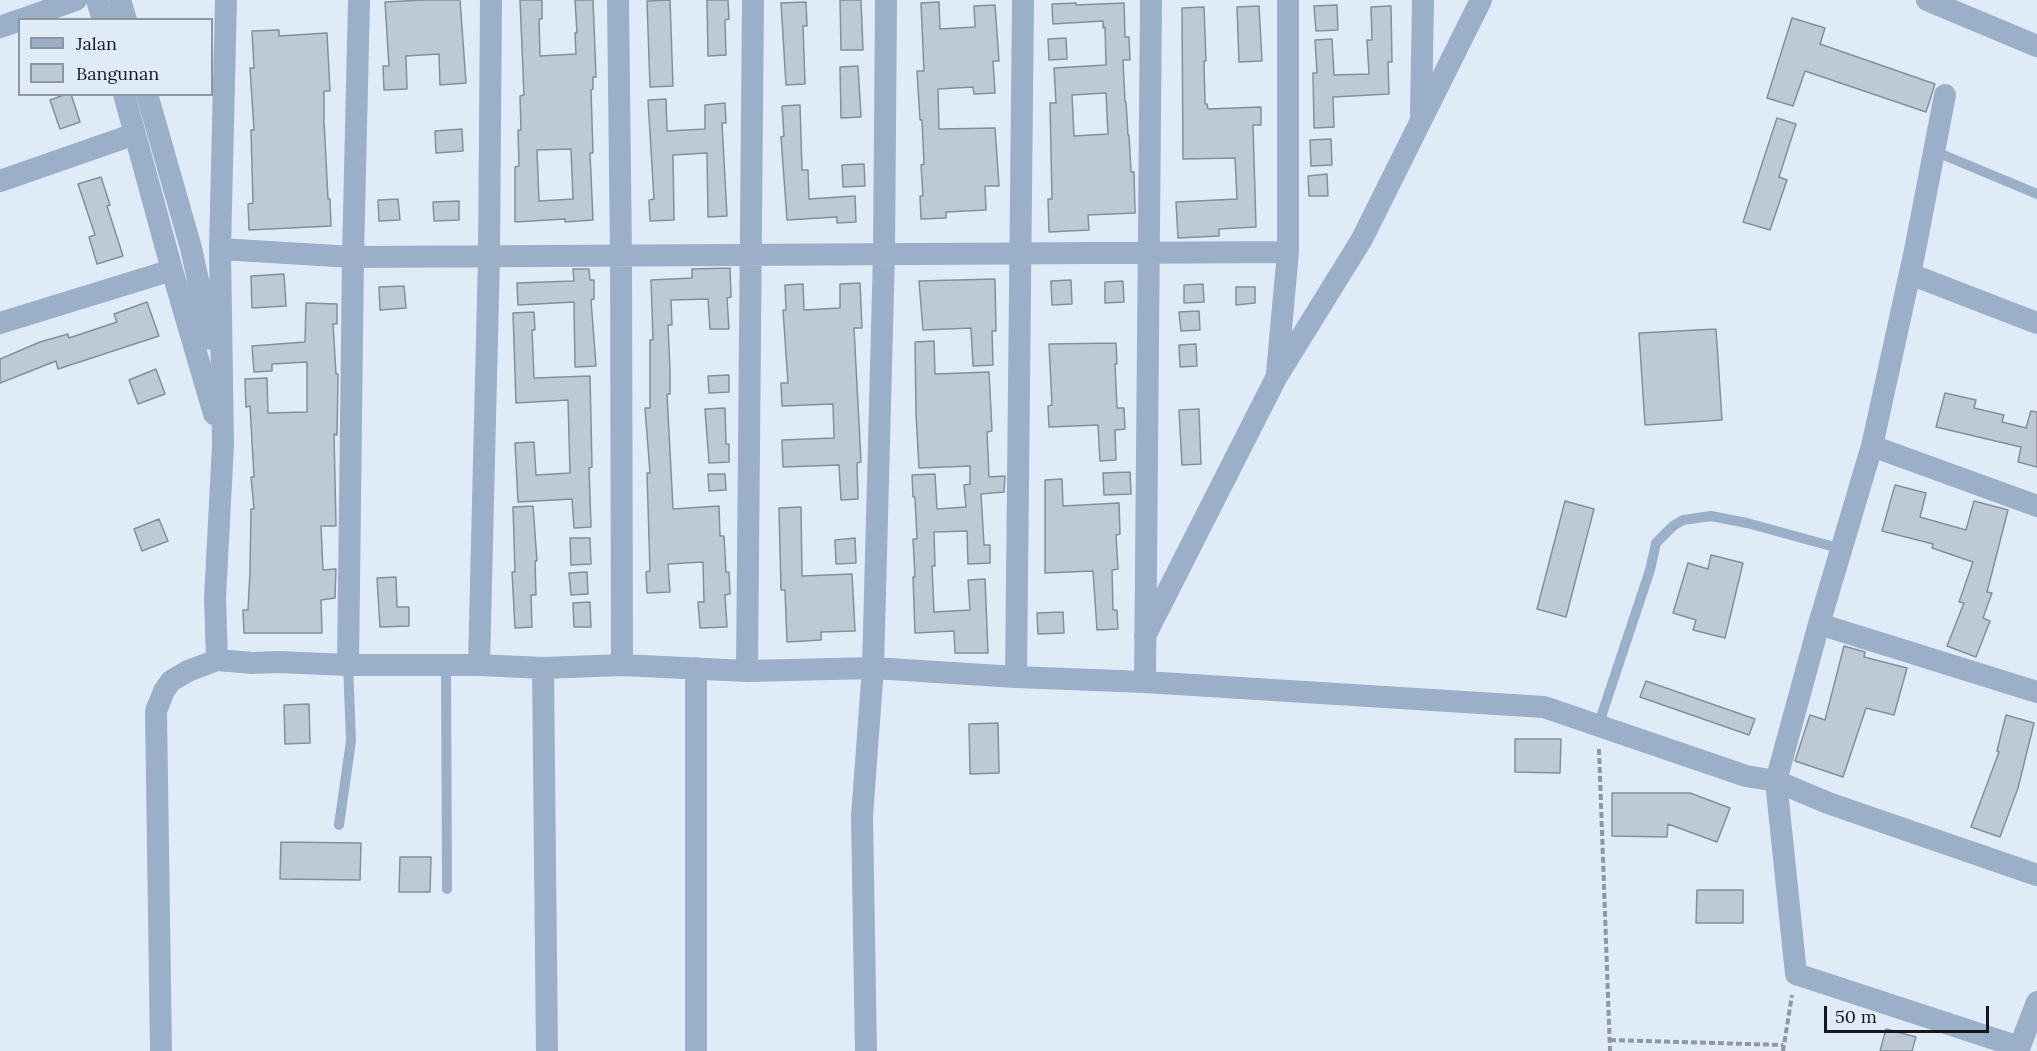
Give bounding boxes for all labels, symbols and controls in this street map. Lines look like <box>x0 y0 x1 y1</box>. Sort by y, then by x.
legend <box>18 18 213 96</box>
text: Jalan <box>76 32 117 55</box>
text: Bangunan <box>76 62 159 85</box>
scale bar <box>1827 994 1992 1032</box>
text: 50 m <box>1835 1005 1877 1028</box>

